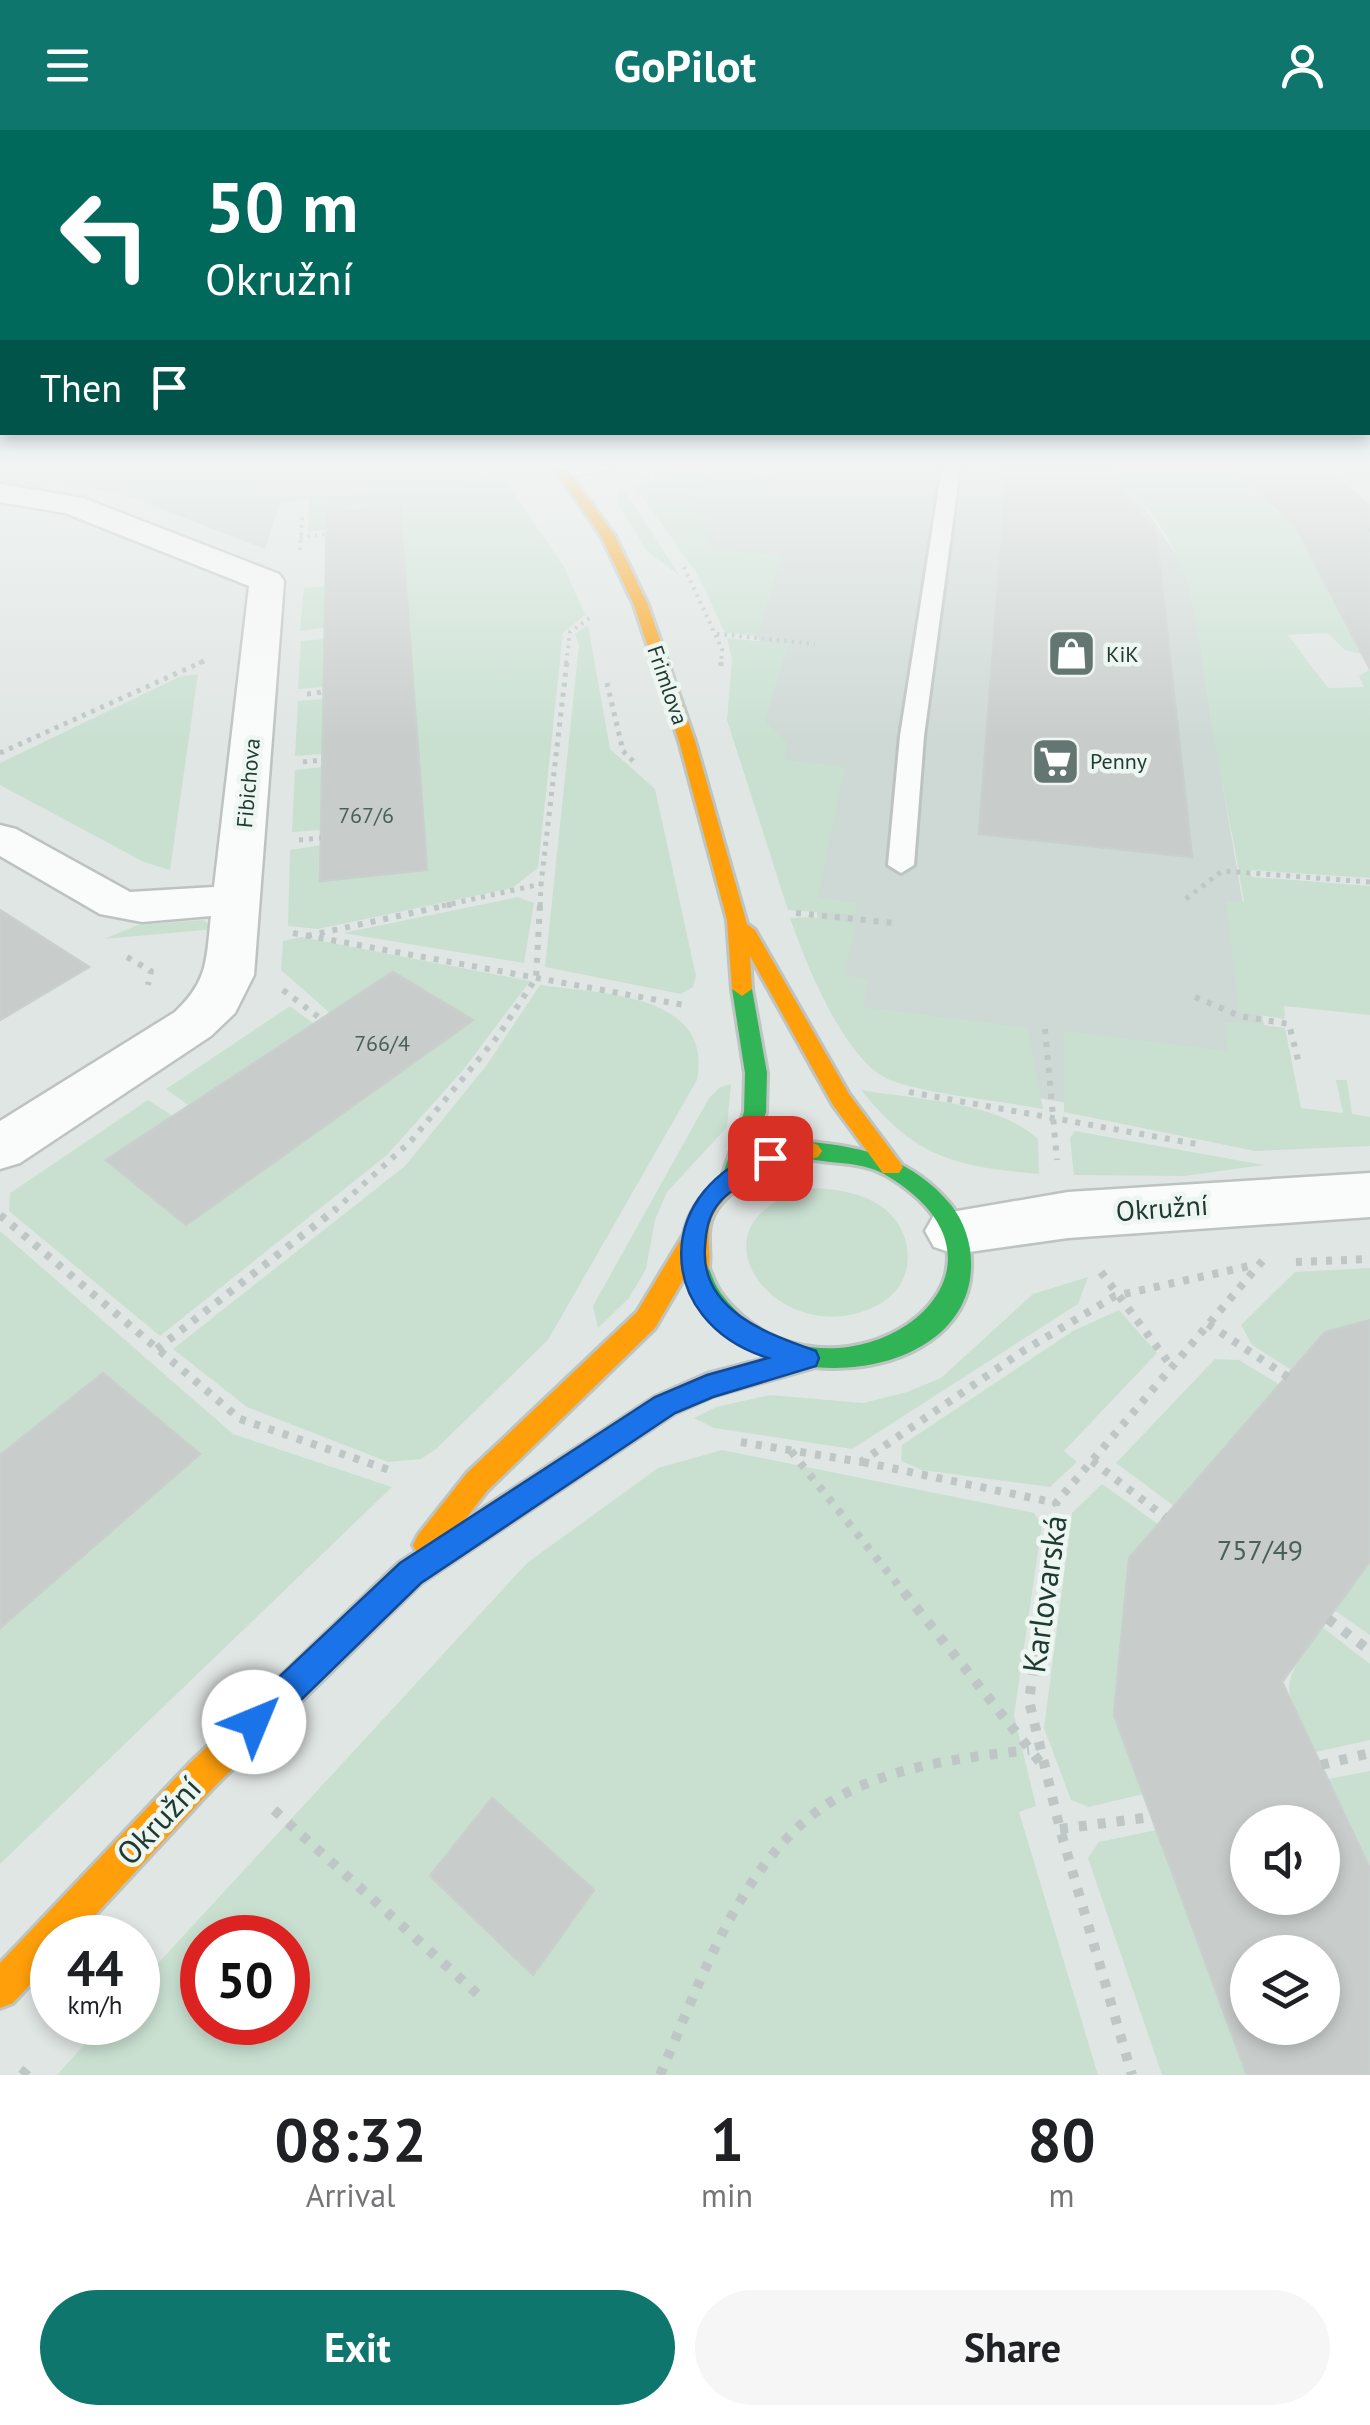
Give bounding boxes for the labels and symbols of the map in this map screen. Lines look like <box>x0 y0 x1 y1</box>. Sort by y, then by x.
shop icon: KiK <box>1045 628 1097 680</box>
place label: KiK <box>1106 640 1139 668</box>
street label: Frimlova <box>641 642 695 728</box>
supermarket icon: Penny <box>1029 735 1081 787</box>
street label: Fibichova <box>230 737 266 829</box>
place label: Penny <box>1090 747 1148 775</box>
house number: 767/6 <box>338 801 394 829</box>
house number: 766/4 <box>354 1029 410 1057</box>
pin <box>728 1116 813 1201</box>
street label: Okružní <box>1115 1186 1209 1229</box>
street label: Karlovarská <box>1012 1513 1076 1675</box>
house number: 757/49 <box>1217 1531 1303 1568</box>
position arrow <box>202 1670 306 1774</box>
street label: Okružní <box>107 1767 210 1873</box>
speed limit sign: 50 <box>180 1915 310 2045</box>

